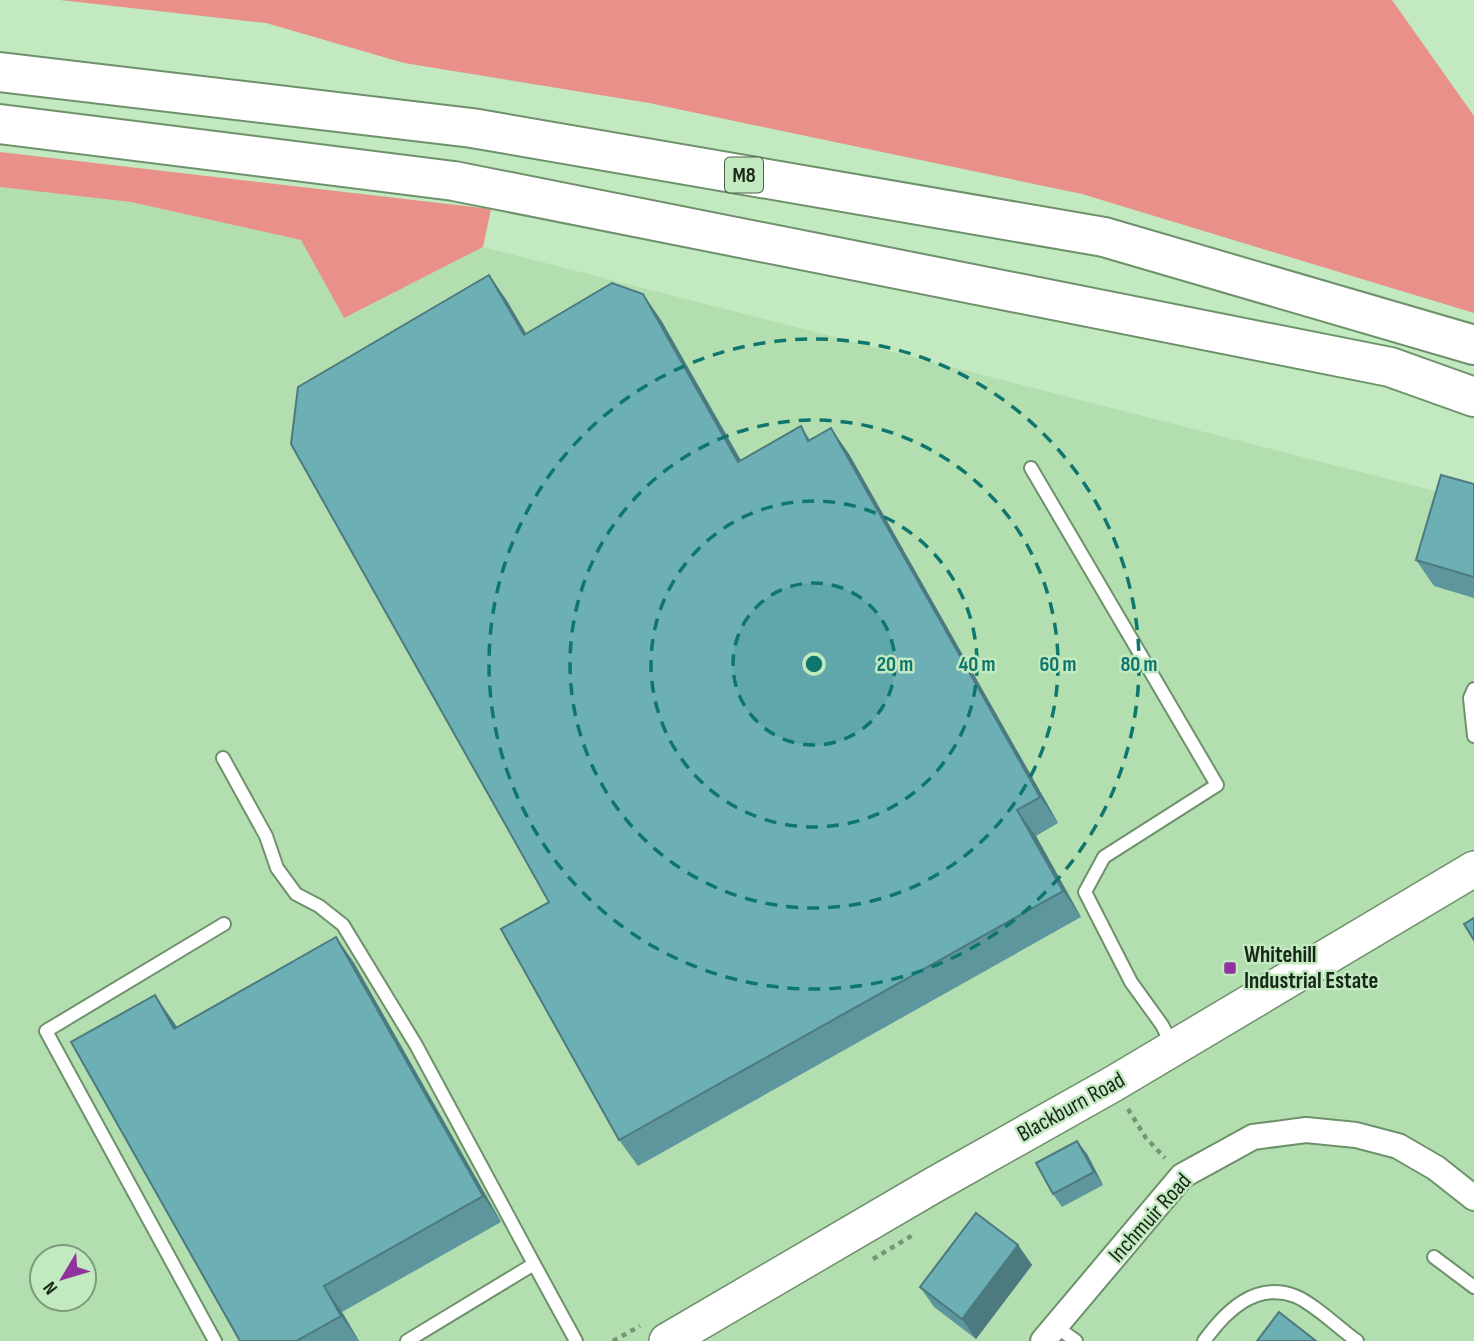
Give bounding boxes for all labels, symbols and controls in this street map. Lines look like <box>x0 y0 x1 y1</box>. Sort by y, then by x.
road number: M8 <box>725 158 763 192</box>
centre of rings <box>802 652 826 676</box>
text: 20 m <box>877 652 913 677</box>
text: 40 m <box>959 652 995 677</box>
text: 60 m <box>1039 652 1077 677</box>
text: 80 m <box>1120 652 1158 677</box>
place label: Whitehill Industrial Estate <box>1244 941 1378 995</box>
marker: Whitehill Industrial Estate <box>1222 960 1238 976</box>
street label: Blackburn Road <box>1012 1066 1130 1148</box>
street label: Inchmuir Road <box>1103 1167 1197 1269</box>
north arrow <box>28 1243 98 1313</box>
text: N <box>39 1276 63 1299</box>

